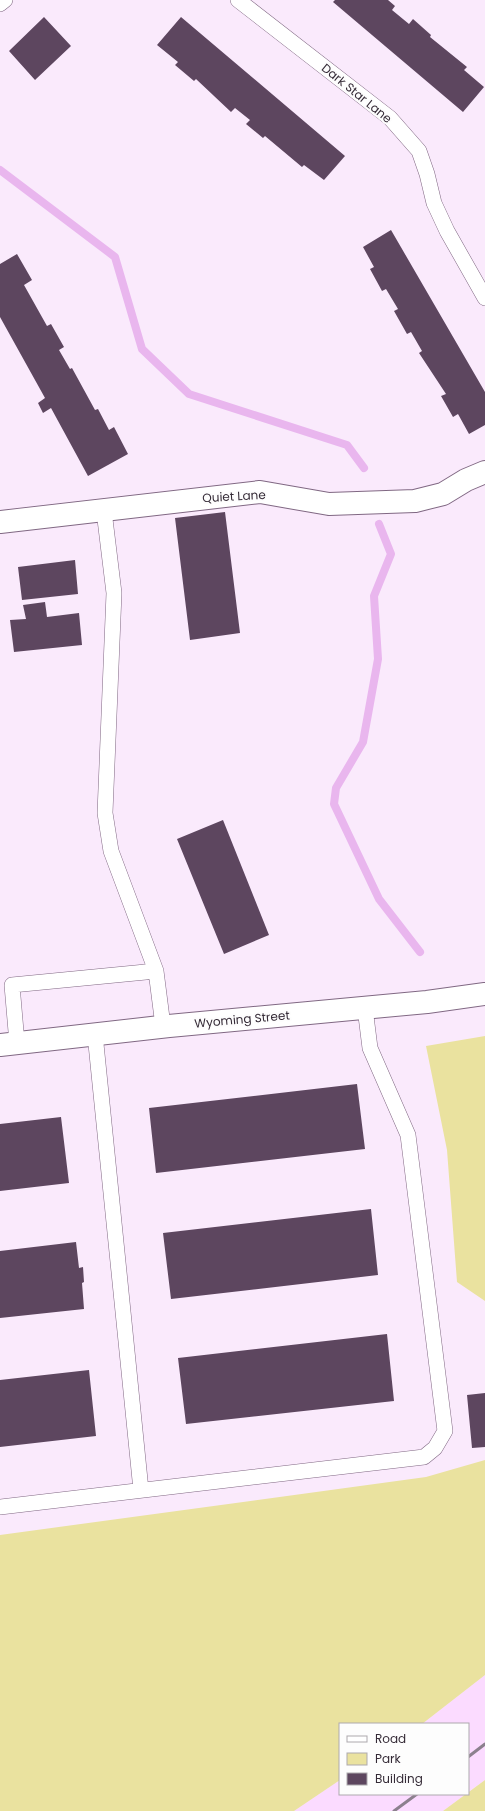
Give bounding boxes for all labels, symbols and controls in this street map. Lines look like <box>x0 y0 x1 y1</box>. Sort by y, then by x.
street label: Dark Star Lane <box>318 59 396 127</box>
street label: Quiet Lane <box>202 486 266 506</box>
street label: Wyoming Street <box>194 1006 290 1032</box>
legend <box>339 1723 469 1795</box>
text: Road <box>375 1730 406 1747</box>
text: Park <box>375 1750 402 1767</box>
text: Building <box>375 1770 423 1787</box>

